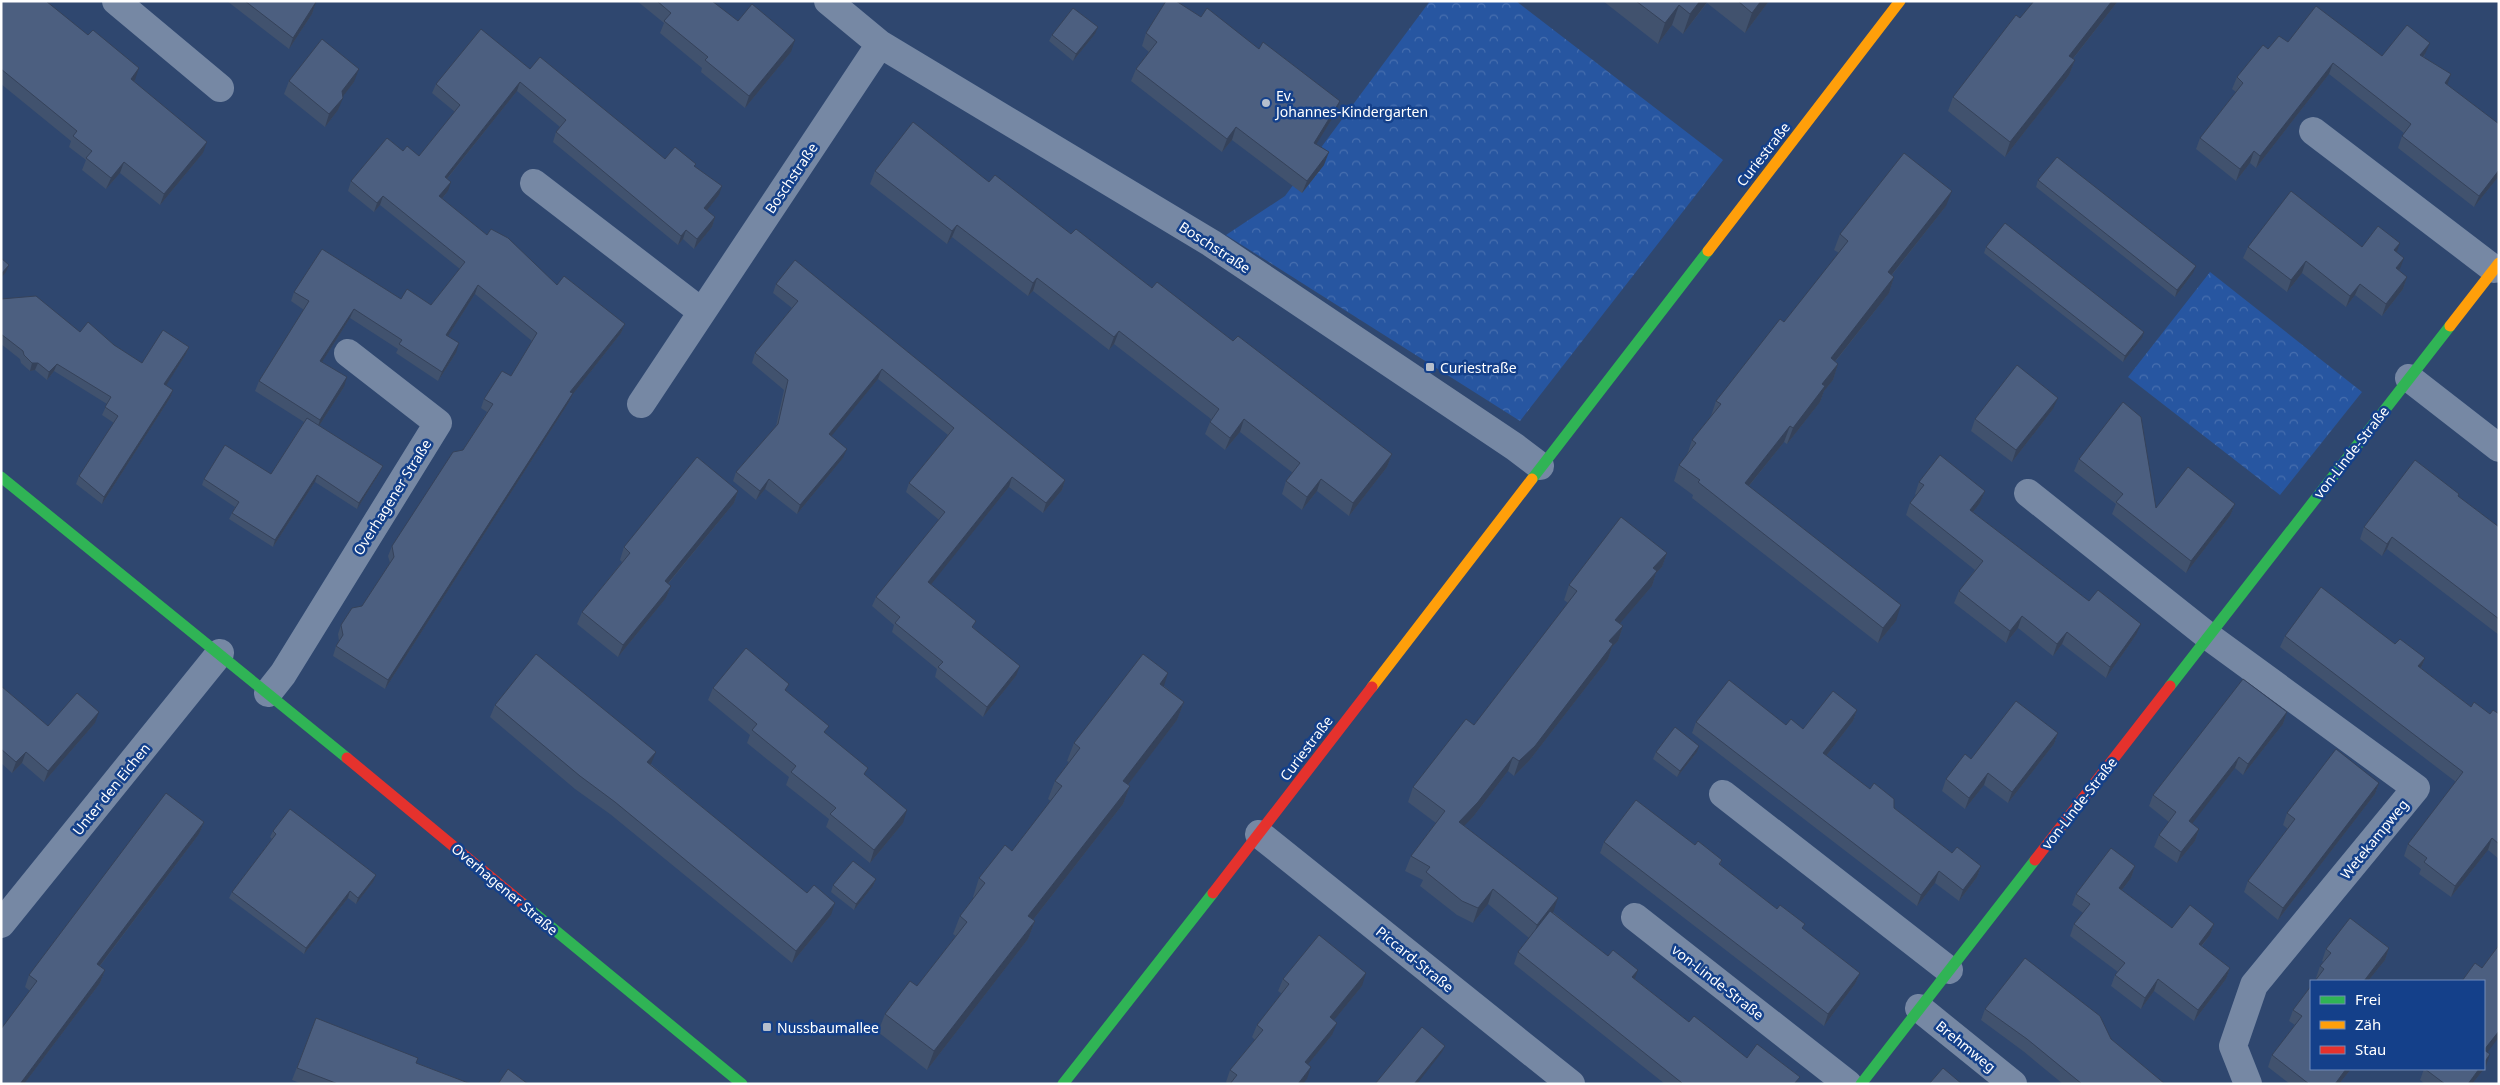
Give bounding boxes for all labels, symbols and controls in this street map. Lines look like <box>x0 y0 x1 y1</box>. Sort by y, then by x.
place label: Ev. Johannes-Kindergarten <box>1274 86 1428 121</box>
marker: Ev. Johannes-Kindergarten <box>1260 97 1272 109</box>
street label: Curiestraße <box>1732 118 1794 190</box>
street label: Boschstraße <box>760 139 822 217</box>
street label: Boschstraße <box>1176 217 1254 277</box>
place label: Curiestraße <box>1440 358 1517 377</box>
marker: Curiestraße <box>1424 361 1436 373</box>
street label: von-Linde-Straße <box>2309 402 2393 502</box>
street label: Overhagener Straße <box>349 435 435 559</box>
street label: Curiestraße <box>1275 712 1337 784</box>
street label: Unter den Eichen <box>68 739 154 839</box>
street label: von-Linde-Straße <box>2037 753 2121 853</box>
street label: Wetekampweg <box>2336 795 2412 883</box>
street label: Overhagener Straße <box>448 839 562 939</box>
street label: Piccard-Straße <box>1372 922 1458 996</box>
street label: von-Linde-Straße <box>1668 940 1768 1024</box>
legend <box>2310 980 2485 1070</box>
text: Frei <box>2355 989 2381 1009</box>
text: Zäh <box>2355 1014 2381 1034</box>
street label: Brehmweg <box>1932 1016 2000 1076</box>
place label: Nussbaumallee <box>777 1018 879 1037</box>
marker: Nussbaumallee <box>761 1021 773 1033</box>
text: Stau <box>2355 1039 2386 1059</box>

